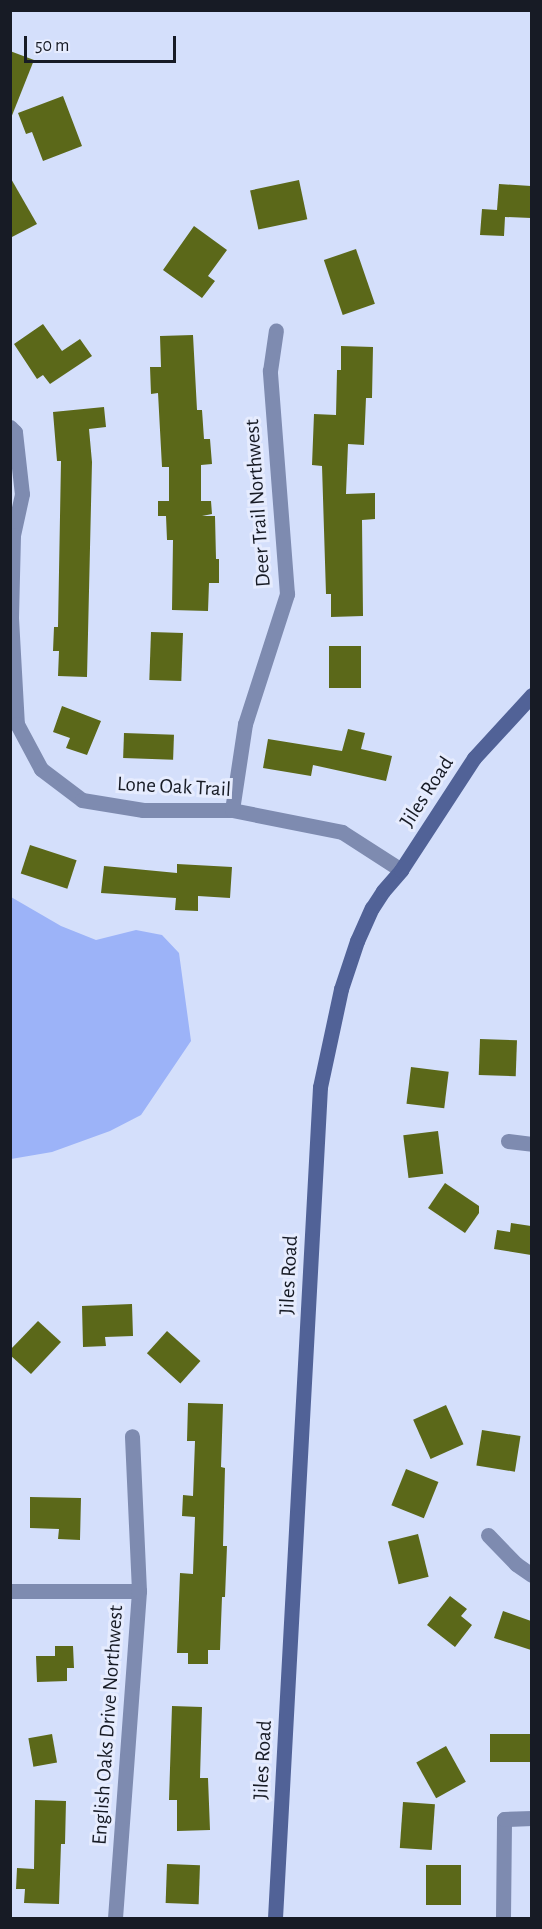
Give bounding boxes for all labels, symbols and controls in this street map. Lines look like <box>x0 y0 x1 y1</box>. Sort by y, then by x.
scale bar <box>27 24 178 62</box>
text: 50 m <box>35 37 69 55</box>
street label: Deer Trail Northwest <box>240 418 276 588</box>
street label: Jiles Road <box>395 752 459 832</box>
street label: Lone Oak Trail <box>116 771 232 803</box>
street label: Jiles Road <box>274 1235 304 1315</box>
street label: English Oaks Drive Northwest <box>87 1604 129 1846</box>
street label: Jiles Road <box>248 1720 278 1800</box>

